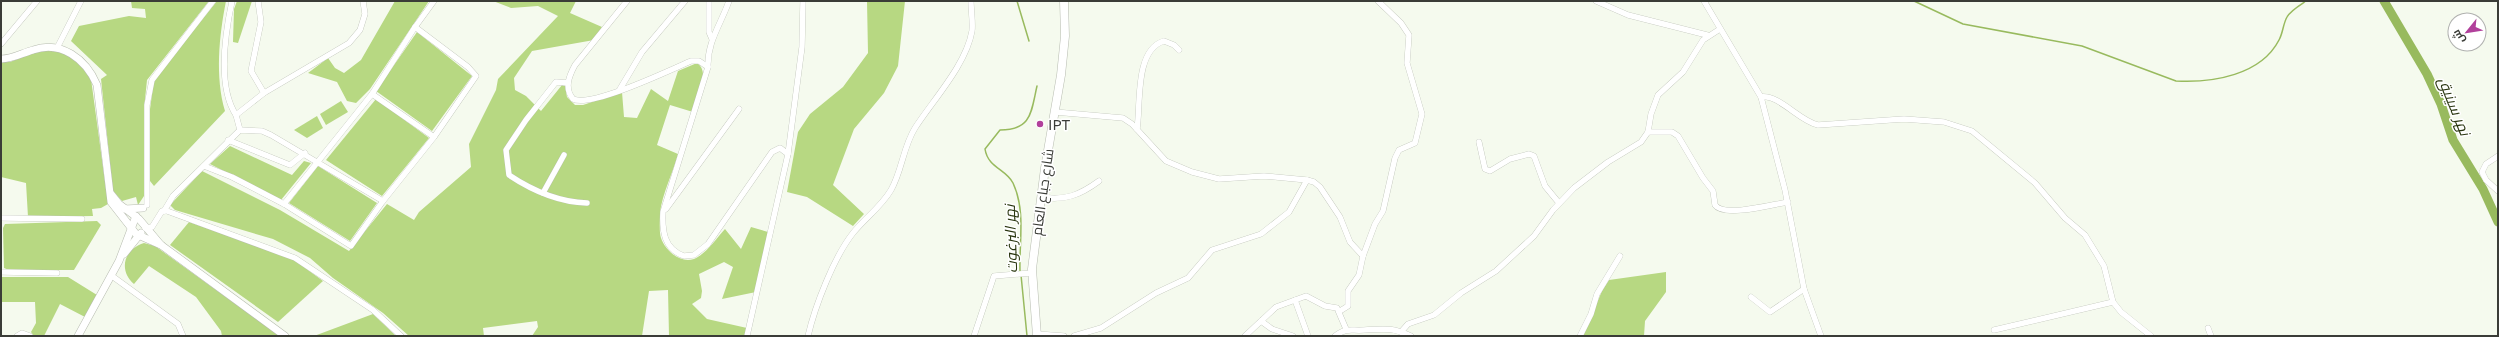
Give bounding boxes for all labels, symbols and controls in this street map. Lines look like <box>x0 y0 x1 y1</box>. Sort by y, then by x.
north arrow <box>2447 12 2487 52</box>
text: ش <box>2449 27 2468 47</box>
water label: نهر سينيق <box>2434 74 2476 140</box>
place label: IPT <box>1048 116 1070 133</box>
marker: IPT <box>1035 119 1045 129</box>
street label: شارع جباع العام <box>1028 148 1058 237</box>
water label: نهر البرغوت <box>1000 202 1021 274</box>

